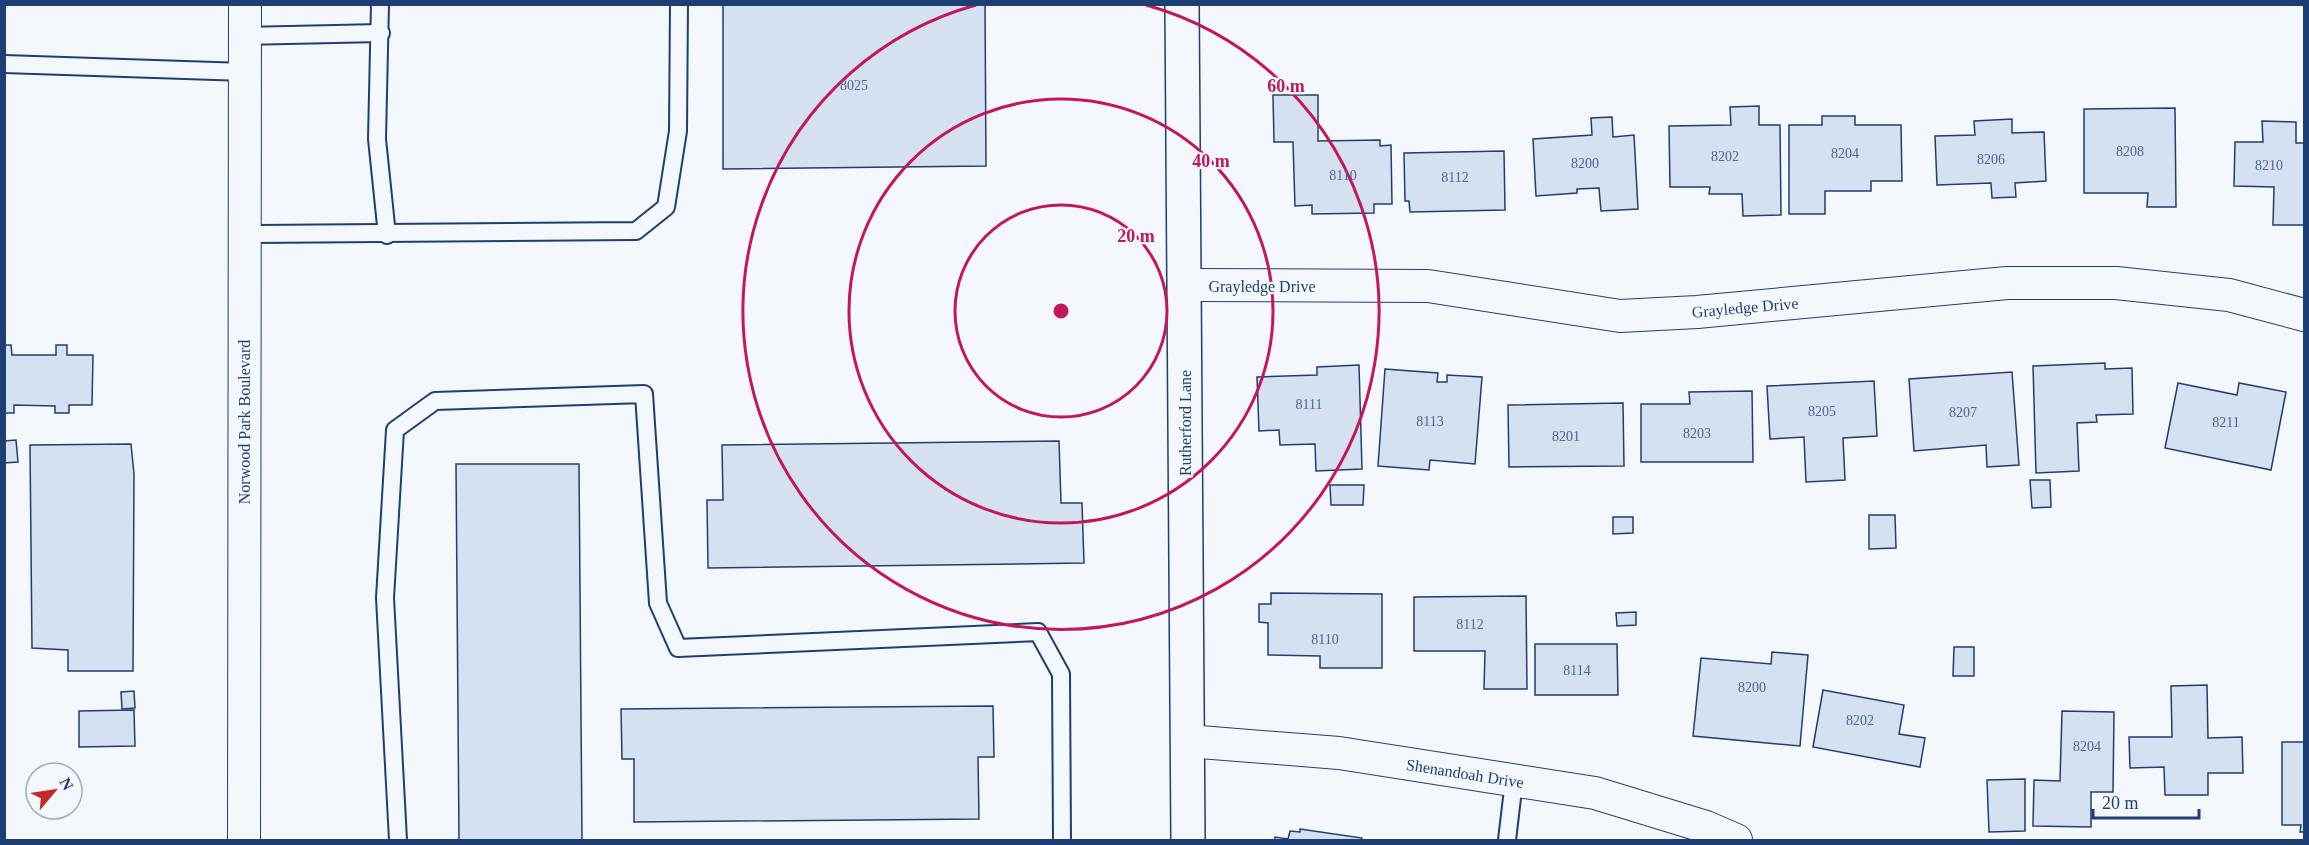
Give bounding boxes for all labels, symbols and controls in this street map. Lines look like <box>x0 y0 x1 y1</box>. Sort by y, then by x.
text: 60 m <box>1267 76 1305 96</box>
house number: 8025 <box>840 78 868 93</box>
house number: 8208 <box>2116 144 2144 159</box>
house number: 8204 <box>1831 146 1859 161</box>
house number: 8202 <box>1711 149 1739 164</box>
text: 40 m <box>1192 151 1230 171</box>
house number: 8206 <box>1977 152 2005 167</box>
house number: 8200 <box>1571 156 1599 171</box>
house number: 8210 <box>2255 158 2283 173</box>
house number: 8110 <box>1329 168 1357 183</box>
house number: 8112 <box>1441 170 1469 185</box>
text: 20 m <box>1117 226 1155 246</box>
street label: Grayledge Drive <box>1208 278 1316 296</box>
street label: Grayledge Drive <box>1691 294 1799 322</box>
centre of rings <box>1051 301 1071 321</box>
street label: Norwood Park Boulevard <box>236 340 253 504</box>
street label: Rutherford Lane <box>1177 370 1194 476</box>
house number: 8111 <box>1296 397 1322 412</box>
house number: 8205 <box>1808 404 1836 419</box>
house number: 8207 <box>1949 405 1977 420</box>
house number: 8113 <box>1416 414 1444 429</box>
house number: 8211 <box>2212 415 2240 430</box>
house number: 8203 <box>1683 426 1711 441</box>
house number: 8201 <box>1552 429 1580 444</box>
house number: 8112 <box>1456 617 1484 632</box>
house number: 8110 <box>1311 632 1339 647</box>
house number: 8114 <box>1563 663 1591 678</box>
house number: 8200 <box>1738 680 1766 695</box>
house number: 8202 <box>1846 713 1874 728</box>
house number: 8204 <box>2073 739 2101 754</box>
street label: Shenandoah Drive <box>1405 756 1525 791</box>
north arrow <box>24 761 84 821</box>
text: N <box>56 775 77 794</box>
scale bar <box>2093 782 2200 820</box>
text: 20 m <box>2102 793 2139 813</box>

